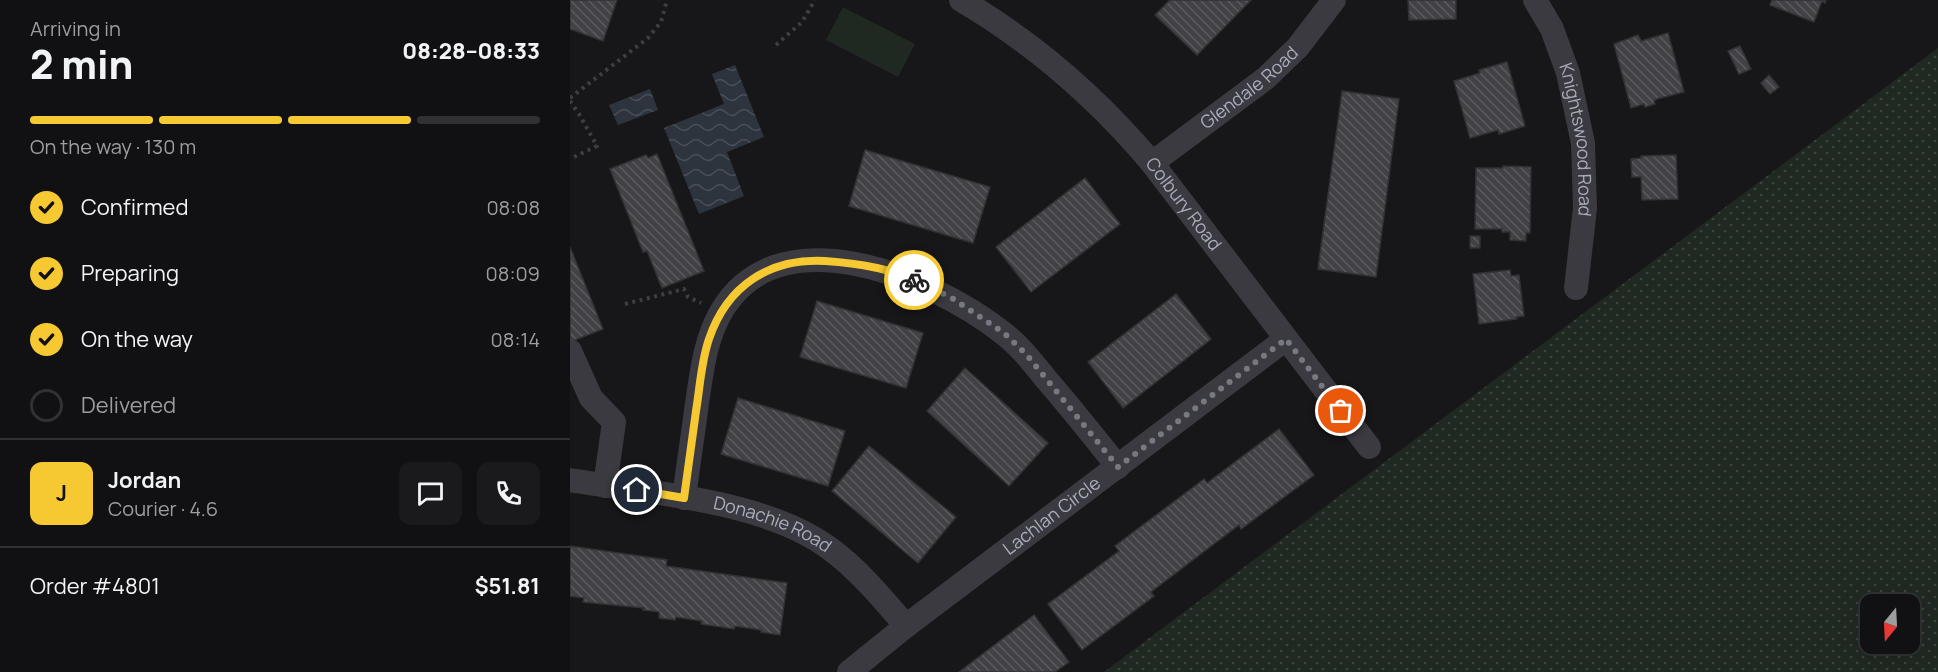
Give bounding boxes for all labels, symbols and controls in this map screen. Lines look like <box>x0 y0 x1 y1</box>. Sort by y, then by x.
text: Arriving in <box>30 15 121 42</box>
text: 08:28–08:33 <box>402 36 540 66</box>
text: 2 min <box>30 37 133 91</box>
street label: Glendale Road <box>1195 40 1303 134</box>
street label: Knightswood Road <box>1554 59 1598 218</box>
text: On the way · 130 m <box>30 133 196 160</box>
street label: Colbury Road <box>1141 152 1228 255</box>
icon: check <box>30 191 63 224</box>
text: Confirmed <box>81 192 189 222</box>
text: 08:08 <box>486 194 540 221</box>
courier <box>884 250 944 310</box>
icon: check <box>30 257 63 290</box>
text: Preparing <box>81 258 179 288</box>
text: 08:09 <box>486 260 540 287</box>
icon: bike <box>898 264 931 297</box>
icon: check <box>30 323 63 356</box>
text: On the way <box>81 324 193 354</box>
text: 08:14 <box>491 326 540 353</box>
pin <box>1315 385 1366 436</box>
text: Delivered <box>81 390 176 420</box>
icon: bag <box>1324 394 1357 427</box>
button: chat <box>399 462 462 525</box>
button: phone <box>477 462 540 525</box>
pin <box>611 464 662 515</box>
text: Jordan <box>108 465 181 495</box>
street label: Lachlan Circle <box>998 470 1105 560</box>
icon: home <box>620 473 653 506</box>
text: J <box>56 478 67 508</box>
street label: Donachie Road <box>711 490 837 557</box>
text: Courier · 4.6 <box>108 495 218 522</box>
text: Order #4801 <box>30 571 160 601</box>
text: $51.81 <box>475 571 540 601</box>
north arrow <box>1860 594 1920 654</box>
map controls <box>1860 594 1920 654</box>

